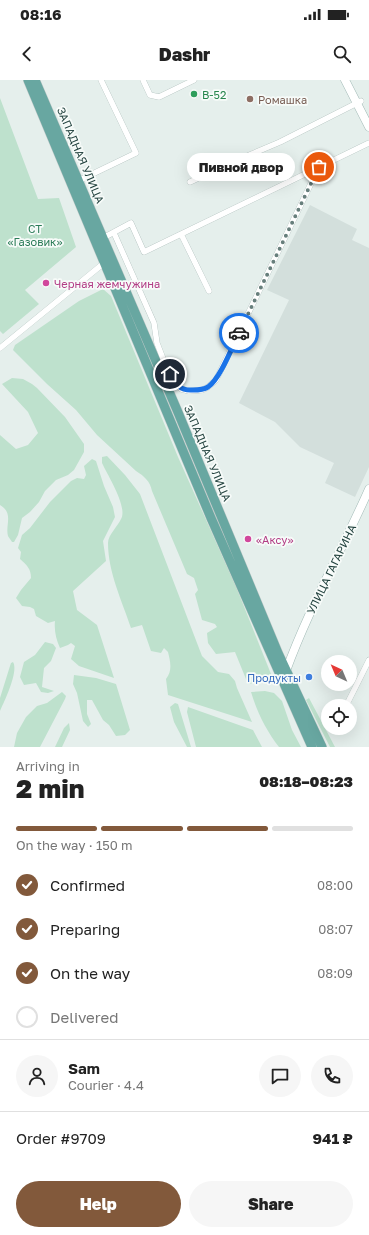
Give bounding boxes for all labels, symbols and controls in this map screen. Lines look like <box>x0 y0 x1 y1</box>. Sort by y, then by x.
text: 08:16 <box>20 5 61 23</box>
icon: back <box>16 43 38 65</box>
text: Dashr <box>159 43 210 65</box>
icon: search <box>331 43 353 65</box>
place label: В-52 <box>202 88 226 101</box>
marker: В-52 <box>189 89 199 99</box>
place label: Ромашка <box>258 93 307 106</box>
marker: Ромашка <box>245 94 255 104</box>
street label: ЗАПАДНАЯ УЛИЦА <box>55 105 107 206</box>
pin <box>302 150 336 184</box>
callout: Пивной двор <box>187 153 295 181</box>
icon: bag <box>308 156 330 178</box>
text: Пивной двор <box>199 159 283 175</box>
park label: СТ «Газовик» <box>8 222 63 248</box>
place label: Черная жемчужина <box>54 277 160 290</box>
marker: Черная жемчужина <box>41 278 51 288</box>
courier <box>219 313 259 353</box>
icon: car <box>228 322 250 344</box>
pin <box>153 357 187 391</box>
icon: home <box>159 363 181 385</box>
street label: ЗАПАДНАЯ УЛИЦА <box>182 403 234 504</box>
street label: УЛИЦА ГАГАРИНА <box>304 522 359 616</box>
place label: «Аксу» <box>256 533 294 546</box>
marker: «Аксу» <box>243 534 253 544</box>
north arrow <box>321 655 357 691</box>
map controls <box>321 655 357 735</box>
place label: Продукты <box>247 671 301 684</box>
marker: Продукты <box>304 672 314 682</box>
button: locate <box>321 699 357 735</box>
text: Arriving in <box>16 758 80 774</box>
text: 08:18–08:23 <box>259 772 353 790</box>
text: 2 min <box>16 773 84 804</box>
text: On the way · 150 m <box>16 837 133 853</box>
icon: check <box>16 874 38 896</box>
text: Confirmed <box>50 876 125 894</box>
text: 08:00 <box>317 877 353 893</box>
icon: check <box>16 918 38 940</box>
text: Preparing <box>50 920 120 938</box>
text: 08:07 <box>318 921 353 937</box>
icon: check <box>16 962 38 984</box>
text: On the way <box>50 964 130 982</box>
text: 08:09 <box>317 965 353 981</box>
text: Delivered <box>50 1008 118 1026</box>
button: person <box>16 1055 58 1097</box>
button: chat <box>259 1055 301 1097</box>
button: phone <box>311 1055 353 1097</box>
text: Sam <box>68 1059 100 1077</box>
text: Courier · 4.4 <box>68 1077 144 1093</box>
text: Order #9709 <box>16 1129 106 1147</box>
text: 941 ₽ <box>312 1129 353 1147</box>
button: Help <box>16 1181 181 1227</box>
button: Share <box>189 1181 353 1227</box>

